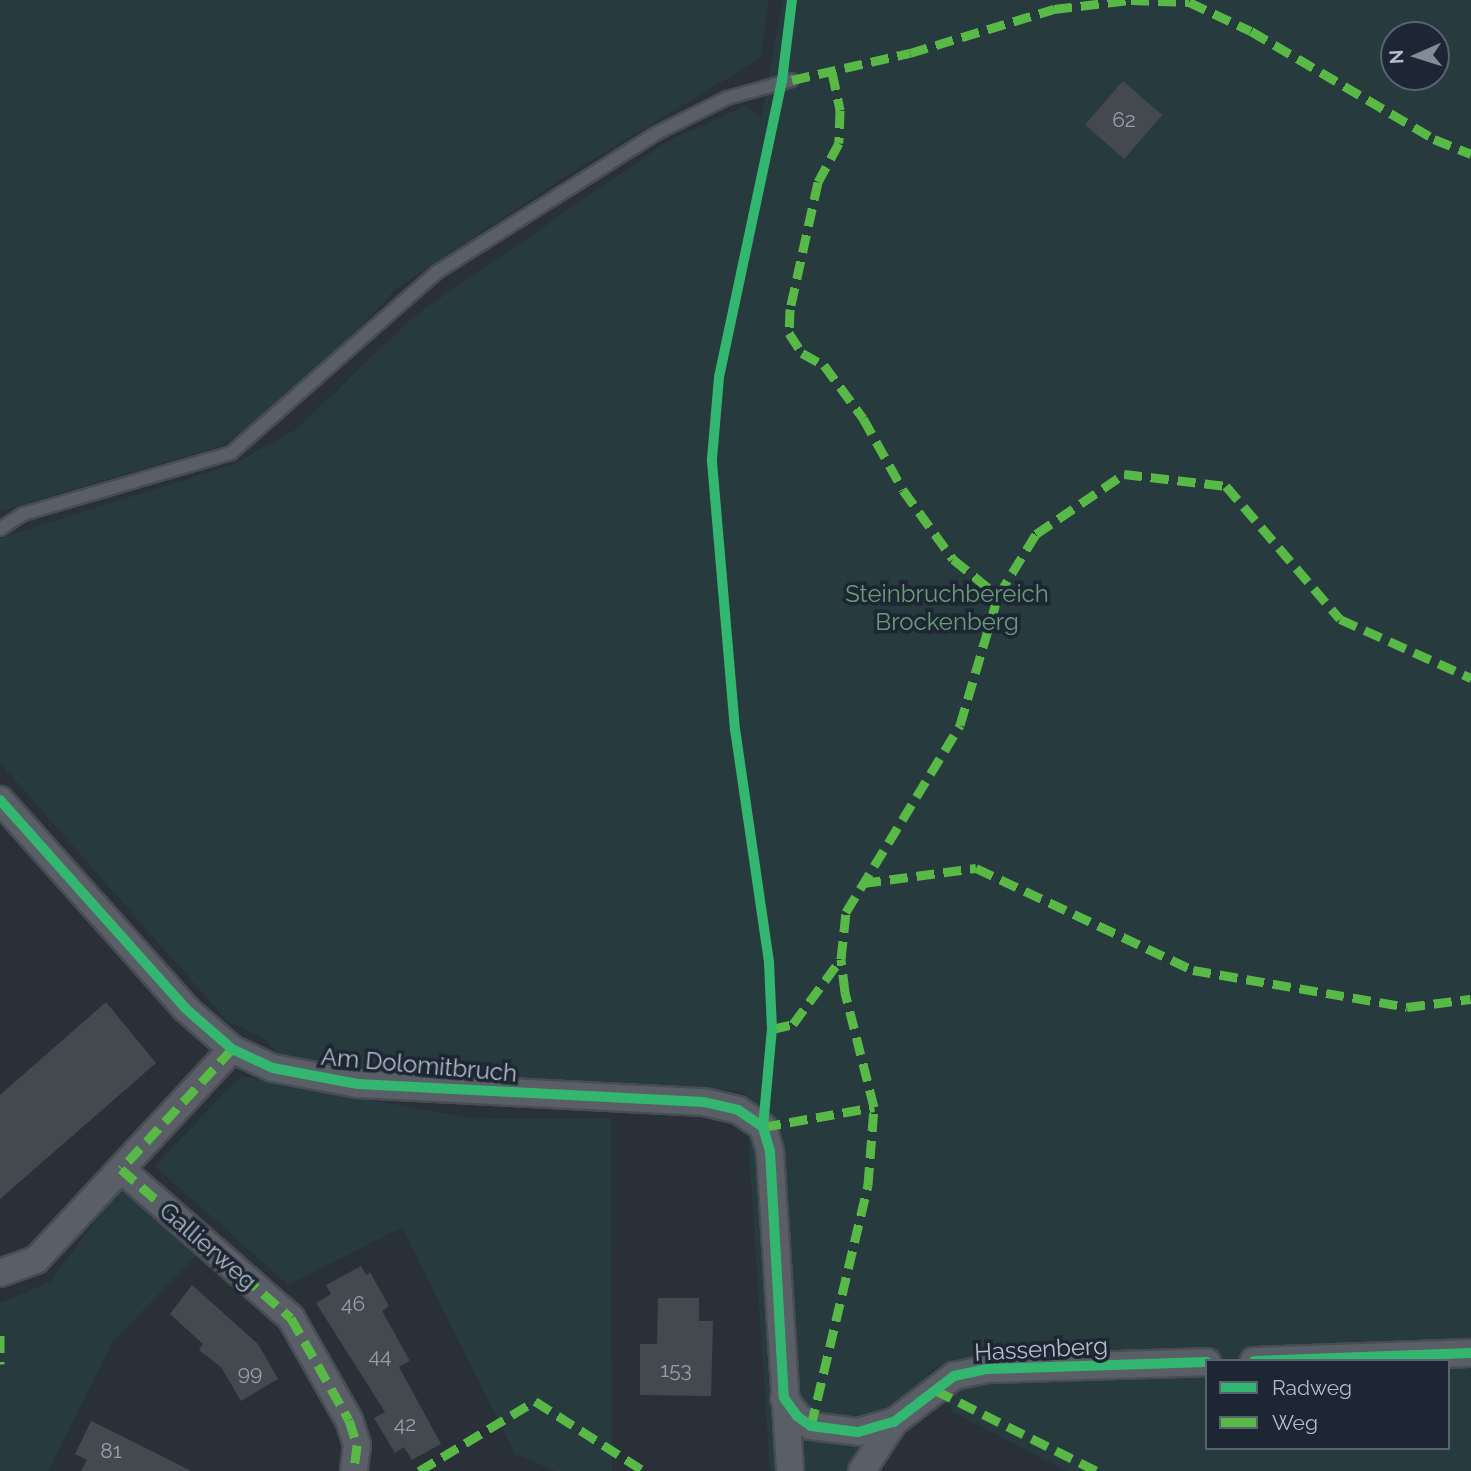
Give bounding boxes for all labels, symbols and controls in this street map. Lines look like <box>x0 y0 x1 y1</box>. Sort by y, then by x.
north arrow <box>1380 21 1450 91</box>
text: N <box>1385 49 1407 65</box>
house number: 62 <box>1112 107 1136 133</box>
park label: Steinbruchbereich Brockenberg <box>845 580 1049 636</box>
street label: Am Dolomitbruch <box>320 1042 518 1088</box>
street label: Gallierweg <box>154 1196 262 1296</box>
house number: 46 <box>341 1291 365 1317</box>
street label: Hassenberg <box>973 1331 1109 1367</box>
house number: 44 <box>369 1343 391 1369</box>
house number: 153 <box>660 1357 692 1383</box>
legend <box>1205 1359 1450 1450</box>
house number: 99 <box>238 1360 262 1386</box>
text: Radweg <box>1272 1375 1352 1400</box>
text: Weg <box>1272 1410 1318 1435</box>
house number: 42 <box>394 1411 416 1437</box>
house number: 81 <box>100 1438 122 1464</box>

